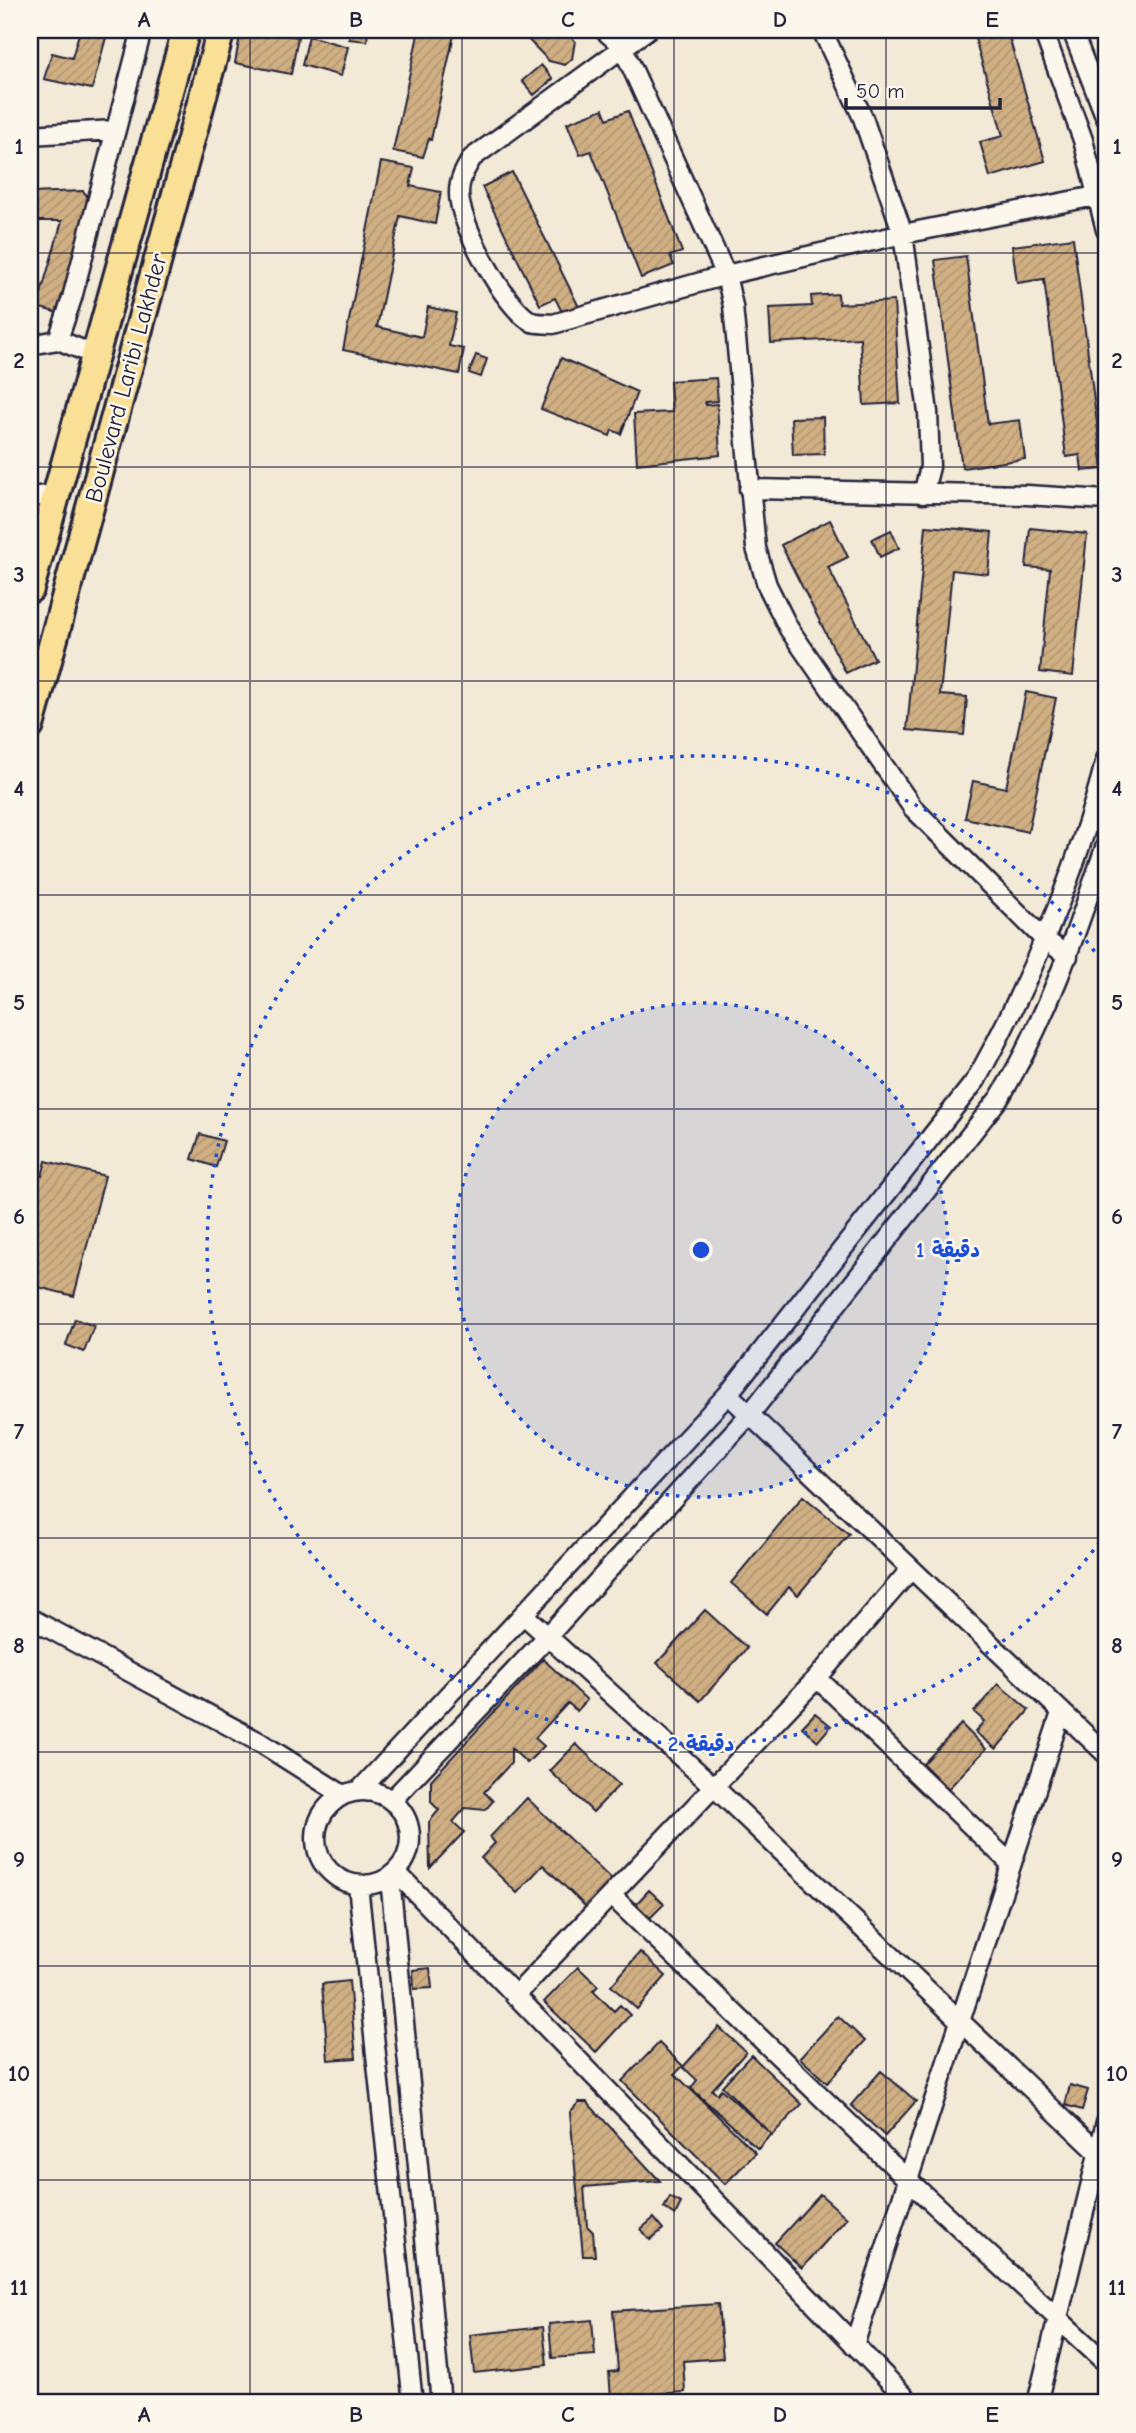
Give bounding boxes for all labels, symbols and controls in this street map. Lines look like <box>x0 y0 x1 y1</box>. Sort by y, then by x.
text: A <box>138 6 151 33</box>
text: B <box>349 6 363 33</box>
text: C <box>561 6 575 33</box>
text: D <box>773 6 787 33</box>
text: E <box>985 6 999 33</box>
scale bar <box>846 66 1000 110</box>
text: 50 m <box>856 79 905 103</box>
text: 1 <box>14 133 24 160</box>
text: 1 <box>1112 133 1122 160</box>
street label: Boulevard Laribi Lakhder <box>79 250 173 506</box>
text: 2 <box>13 347 25 374</box>
text: 2 <box>1111 347 1123 374</box>
text: 3 <box>13 561 25 588</box>
text: 3 <box>1111 561 1123 588</box>
text: 4 <box>14 775 25 802</box>
text: 4 <box>1112 775 1123 802</box>
text: 5 <box>13 989 25 1016</box>
text: 5 <box>1111 989 1123 1016</box>
text: 6 <box>13 1203 25 1230</box>
text: 6 <box>1111 1203 1123 1230</box>
centre of rings <box>689 1238 713 1262</box>
text: 1 دقيقة <box>916 1238 980 1263</box>
text: 7 <box>14 1418 25 1445</box>
text: 7 <box>1112 1418 1123 1445</box>
text: 8 <box>13 1632 25 1659</box>
text: 8 <box>1111 1632 1123 1659</box>
text: 2 دقيقة <box>668 1732 734 1757</box>
text: 9 <box>13 1846 25 1873</box>
text: 9 <box>1111 1846 1123 1873</box>
text: 10 <box>8 2060 30 2087</box>
text: 10 <box>1106 2060 1128 2087</box>
text: 11 <box>10 2274 28 2301</box>
text: 11 <box>1108 2274 1126 2301</box>
text: A <box>138 2401 151 2428</box>
text: B <box>349 2401 363 2428</box>
text: C <box>561 2401 575 2428</box>
text: D <box>773 2401 787 2428</box>
text: E <box>985 2401 999 2428</box>

